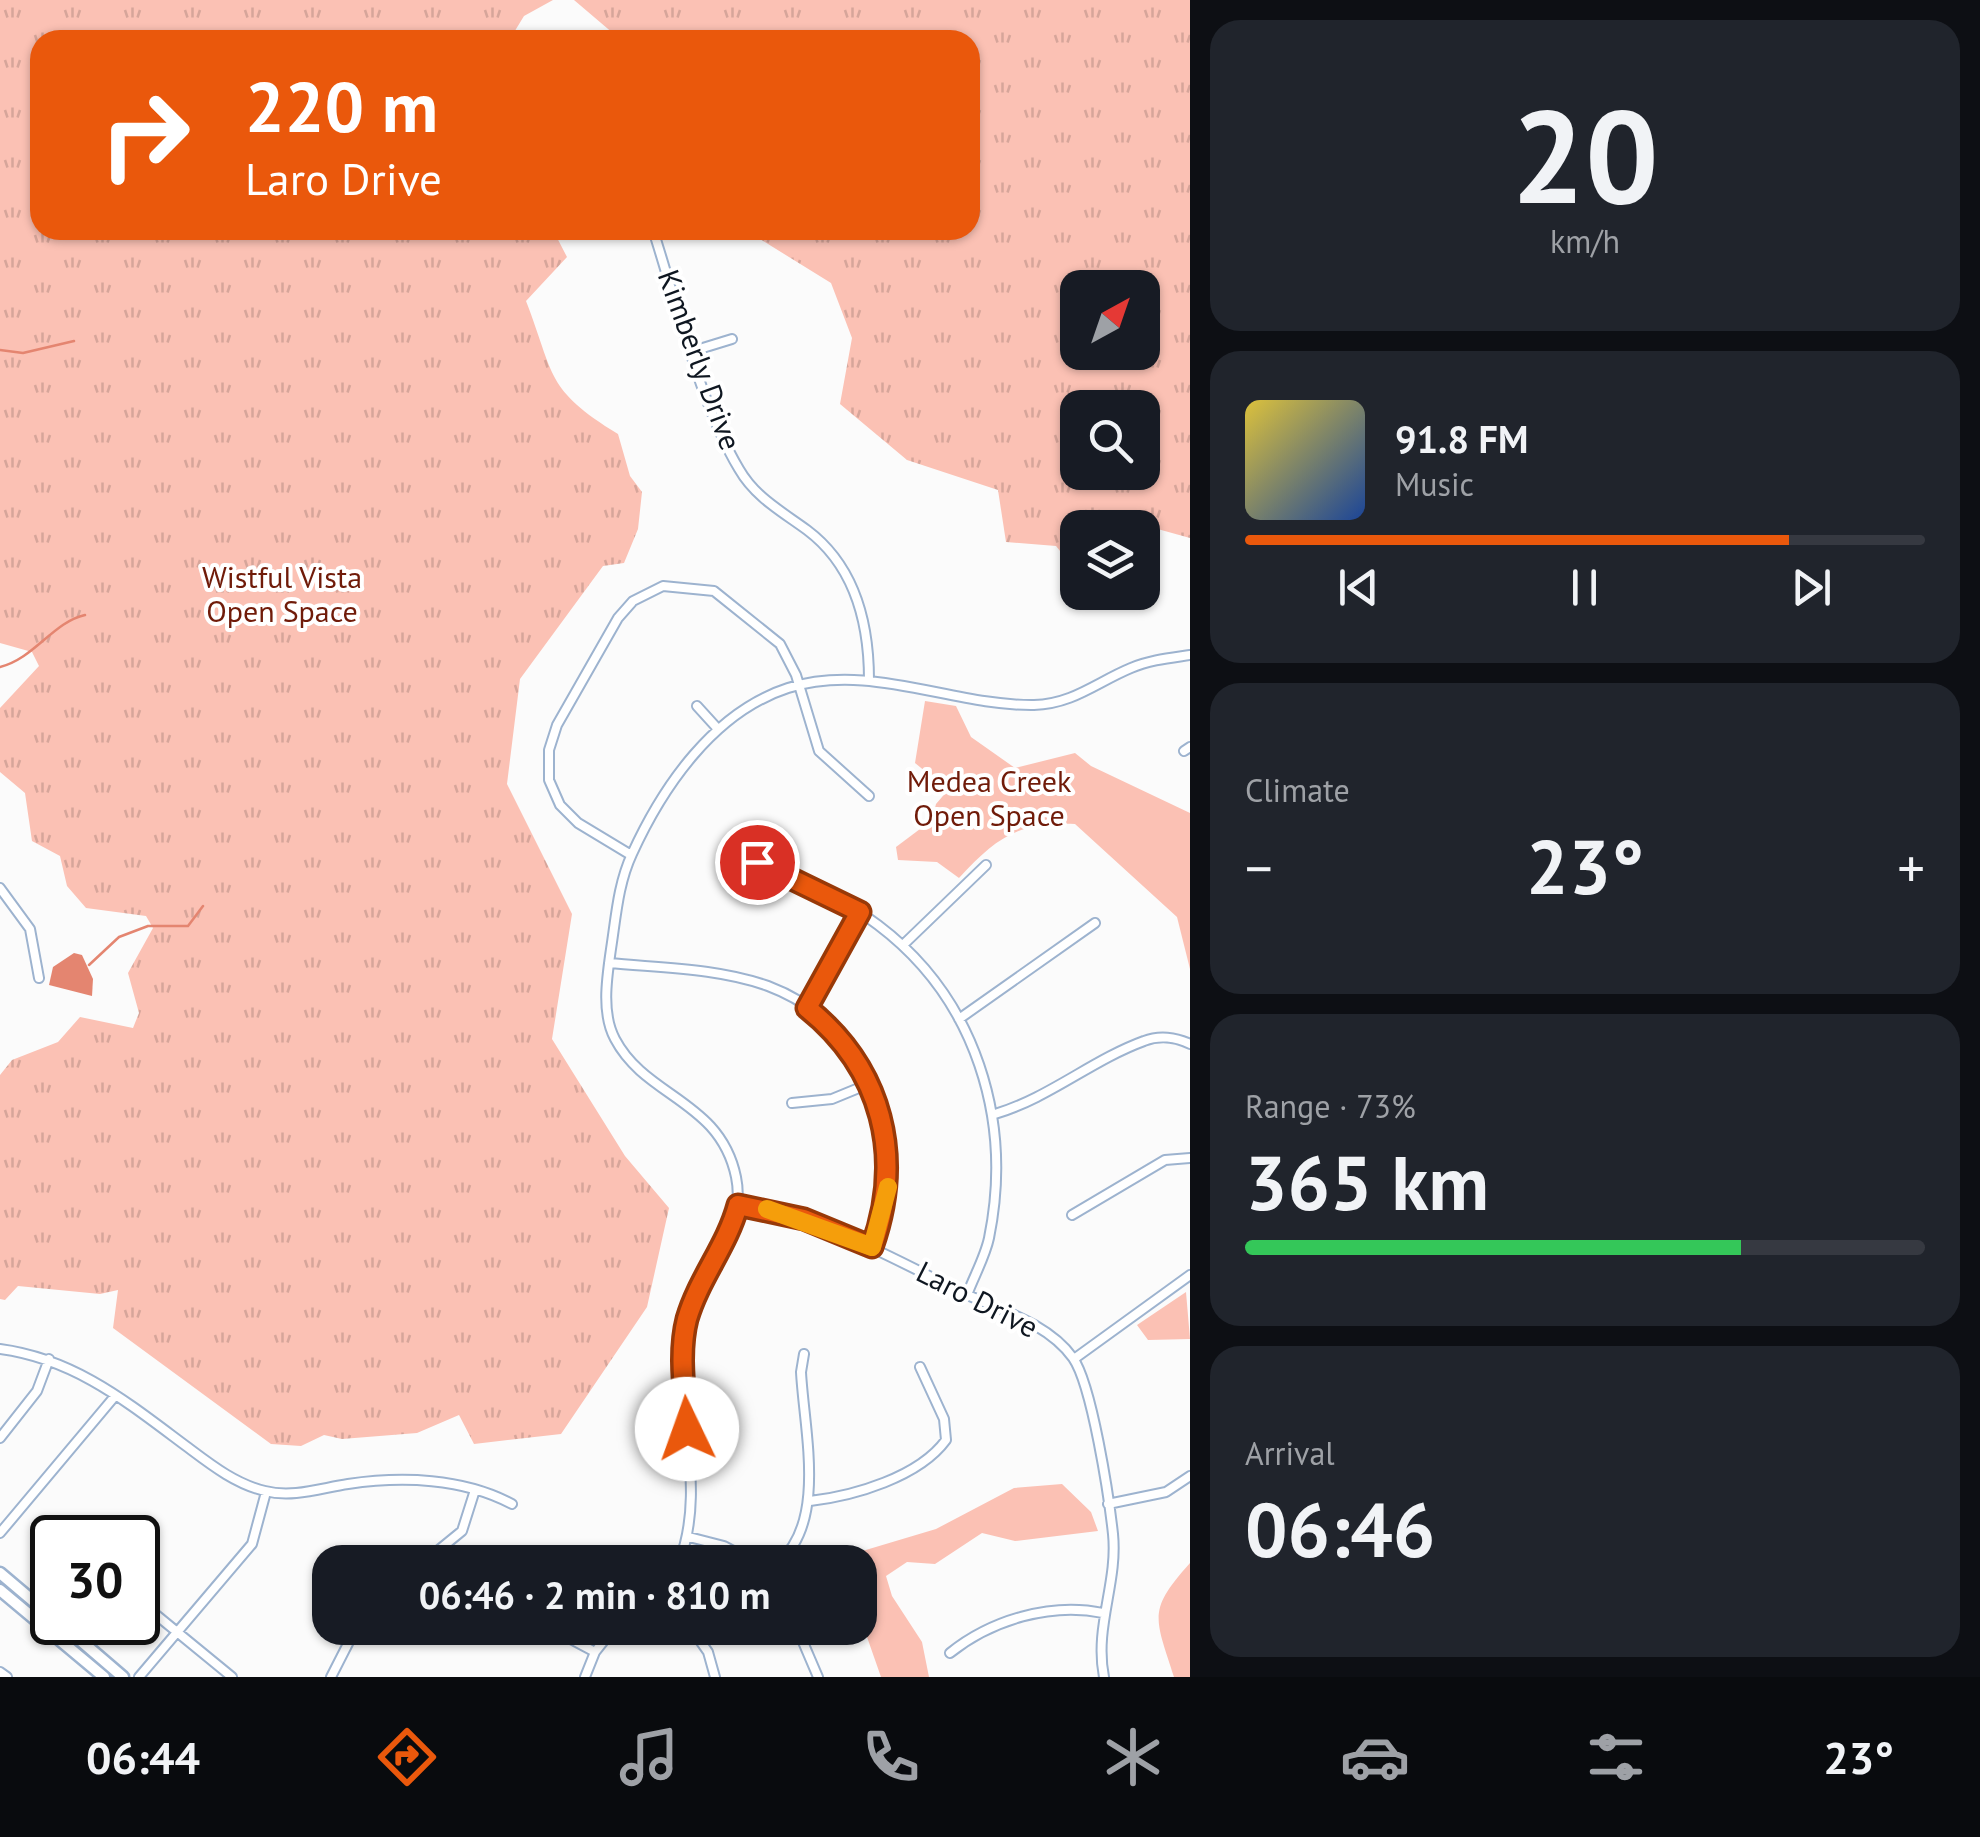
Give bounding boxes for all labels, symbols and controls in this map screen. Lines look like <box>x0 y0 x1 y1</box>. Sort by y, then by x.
text: 220 m <box>245 61 438 151</box>
icon: right <box>80 70 210 200</box>
text: 20 <box>1511 71 1659 239</box>
text: Laro Drive <box>245 149 442 207</box>
text: km/h <box>1550 220 1620 262</box>
street label: Kimberly Drive <box>650 264 751 455</box>
north arrow <box>1060 270 1160 370</box>
map controls <box>1060 270 1160 610</box>
button: search <box>1060 390 1160 490</box>
text: 91.8 FM <box>1395 414 1528 463</box>
text: Music <box>1395 463 1474 505</box>
button: layers <box>1060 510 1160 610</box>
park label: Wistful Vista Open Space <box>202 557 362 630</box>
icon: previous <box>1331 560 1386 615</box>
icon: pause <box>1557 560 1612 615</box>
icon: next <box>1784 560 1839 615</box>
park label: Medea Creek Open Space <box>907 761 1072 834</box>
text: Climate <box>1245 769 1350 811</box>
text: 23° <box>1526 818 1644 915</box>
pin <box>715 820 800 905</box>
text: − <box>1245 832 1273 903</box>
text: + <box>1897 832 1925 903</box>
icon: arrive <box>730 835 785 890</box>
text: Range · 73% <box>1245 1085 1416 1127</box>
text: 365 km <box>1245 1134 1489 1231</box>
street label: Laro Drive <box>910 1251 1045 1346</box>
position arrow <box>635 1377 739 1481</box>
text: Arrival <box>1245 1432 1335 1474</box>
text: 06:46 <box>1245 1481 1435 1578</box>
speed limit sign: 30 <box>30 1515 160 1645</box>
text: 06:46 · 2 min · 810 m <box>419 1570 770 1619</box>
icon: directions <box>372 1722 442 1792</box>
icon: music <box>614 1722 684 1792</box>
icon: phone <box>856 1722 926 1792</box>
icon: climate <box>1098 1722 1168 1792</box>
icon: car <box>1340 1722 1410 1792</box>
icon: filters <box>1581 1722 1651 1792</box>
text: 06:44 <box>86 1728 200 1786</box>
text: 23° <box>1823 1728 1894 1786</box>

